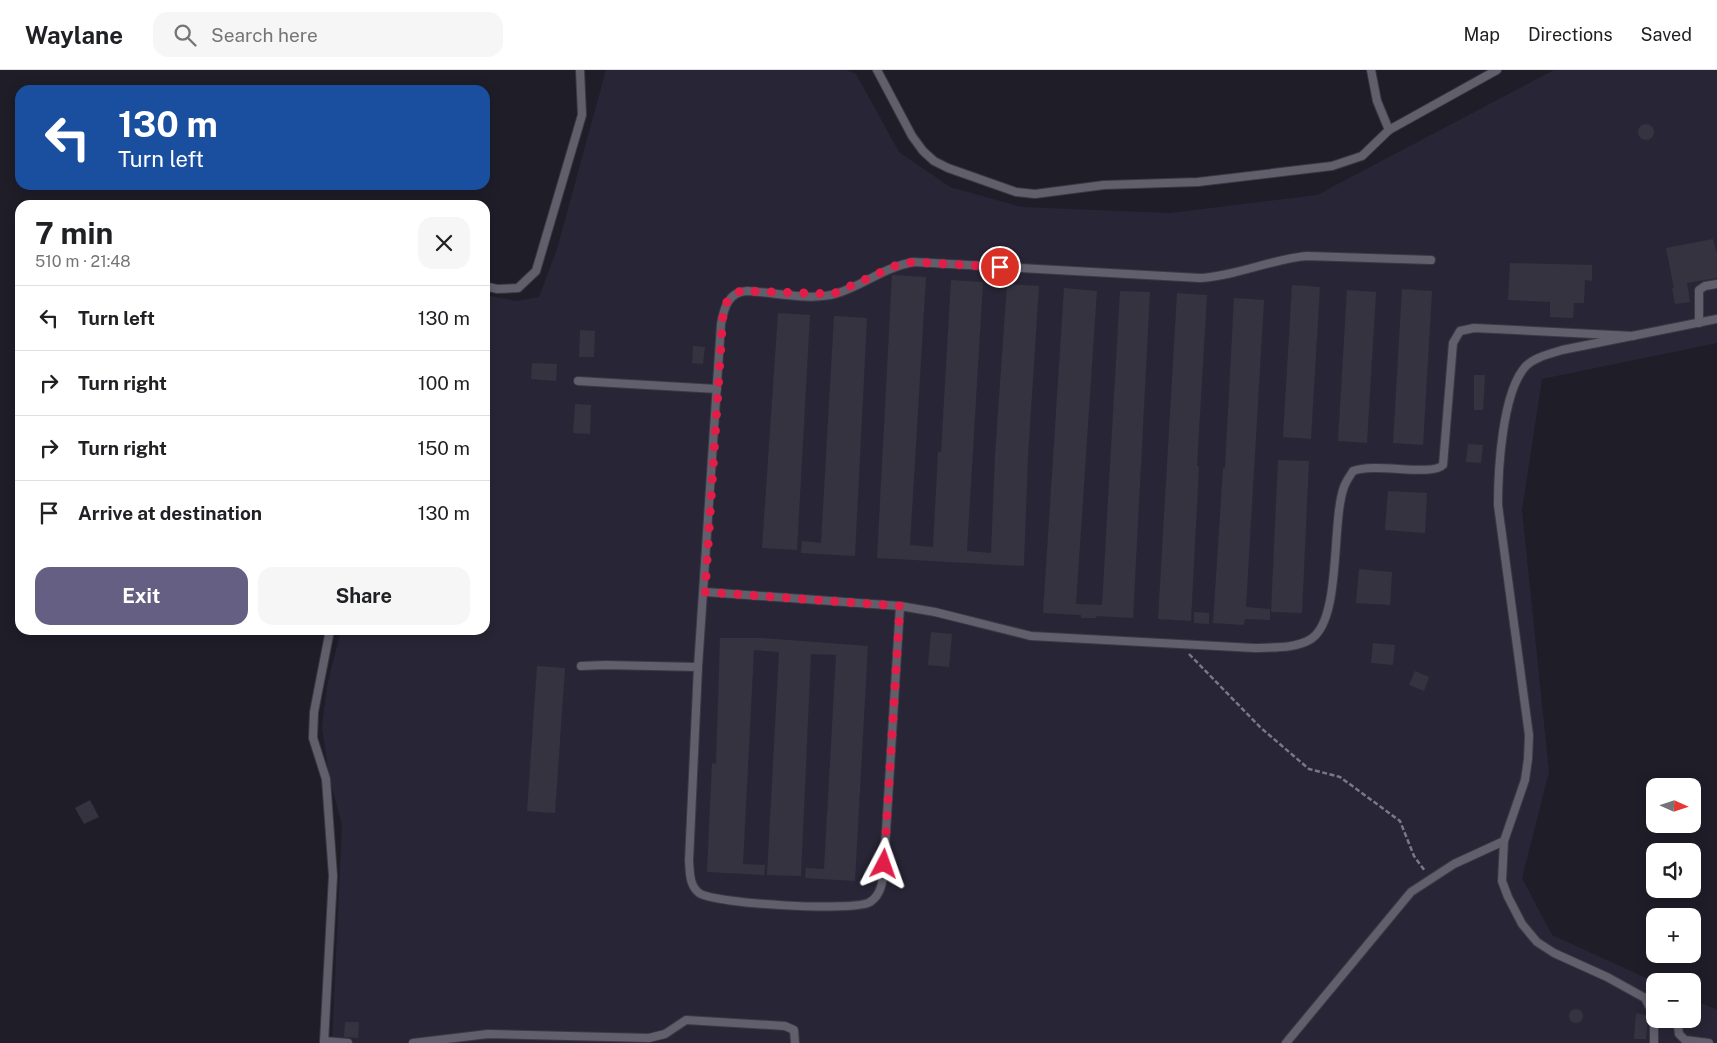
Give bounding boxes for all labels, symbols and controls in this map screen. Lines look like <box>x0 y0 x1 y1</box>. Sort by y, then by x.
search box <box>153 12 503 57</box>
text: Waylane <box>25 21 123 49</box>
icon: search <box>171 21 199 49</box>
text: Search here <box>211 24 318 46</box>
text: Map <box>1463 24 1500 45</box>
text: Directions <box>1528 24 1613 45</box>
text: Saved <box>1641 24 1692 45</box>
text: 130 m <box>118 104 218 145</box>
icon: left <box>35 105 100 170</box>
text: Turn left <box>118 146 204 172</box>
text: 7 min <box>35 215 113 251</box>
button: close <box>418 217 470 269</box>
pin <box>979 246 1021 288</box>
text: 510 m · 21:48 <box>35 252 131 271</box>
icon: arrive <box>986 253 1014 281</box>
icon: left <box>35 304 63 332</box>
text: Turn left <box>78 307 155 329</box>
text: 130 m <box>418 307 470 329</box>
icon: right <box>35 369 63 397</box>
text: Turn right <box>78 372 167 394</box>
text: 100 m <box>418 372 470 394</box>
icon: right <box>35 434 63 462</box>
text: Turn right <box>78 437 167 459</box>
text: 150 m <box>417 437 470 459</box>
icon: arrive <box>35 499 63 527</box>
text: Arrive at destination <box>78 502 262 524</box>
text: 130 m <box>418 502 470 524</box>
button: Exit <box>35 567 248 625</box>
button: Share <box>258 567 470 625</box>
north arrow <box>1646 778 1701 832</box>
map controls <box>1646 778 1701 1028</box>
position arrow <box>857 837 909 889</box>
button: sound <box>1646 843 1701 898</box>
button: + <box>1646 908 1701 963</box>
button: − <box>1646 973 1701 1028</box>

